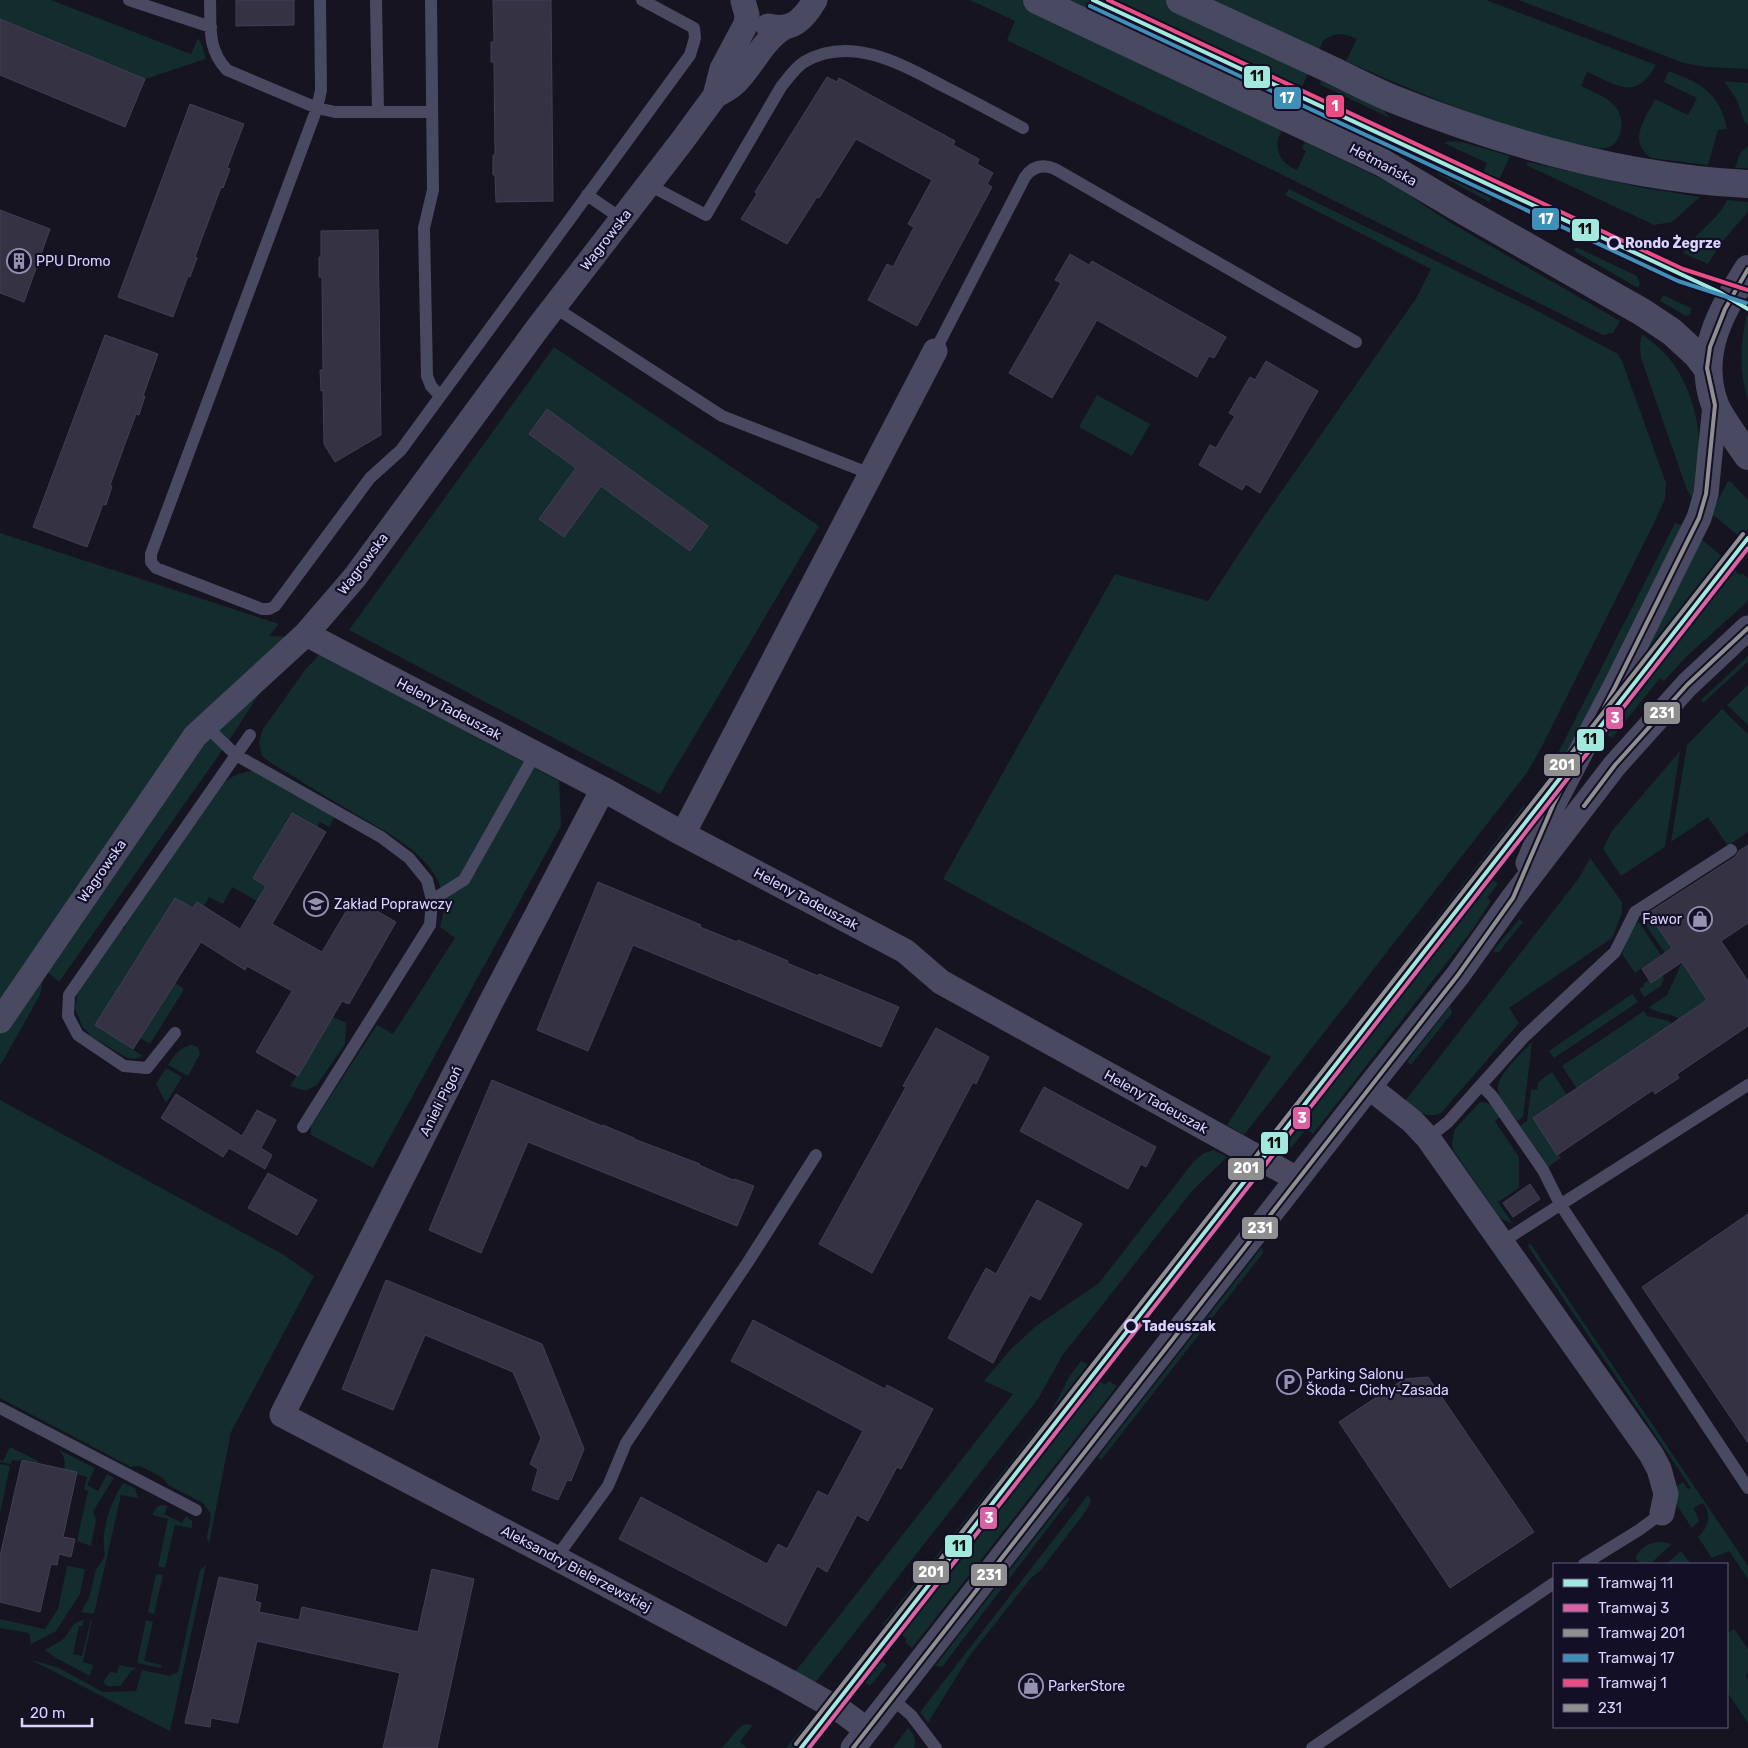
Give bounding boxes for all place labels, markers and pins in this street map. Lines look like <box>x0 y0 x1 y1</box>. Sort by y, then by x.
place label: Rondo Żegrze <box>1625 234 1721 252</box>
marker: Rondo Żegrze <box>1607 236 1621 250</box>
building icon: PPU Dromo <box>6 248 32 274</box>
place label: PPU Dromo <box>36 253 111 270</box>
school or university icon: Zakład Poprawczy <box>303 891 329 917</box>
place label: Zakład Poprawczy <box>334 896 453 913</box>
shop icon: Fawor <box>1687 906 1713 932</box>
place label: Fawor <box>1642 911 1683 928</box>
place label: Tadeuszak <box>1142 1318 1217 1335</box>
marker: Tadeuszak <box>1124 1319 1138 1333</box>
place label: Parking Salonu Škoda - Cichy-Zasada <box>1306 1366 1449 1399</box>
parking icon: Parking Salonu Škoda - Cichy-Zasada <box>1276 1369 1302 1395</box>
shop icon: ParkerStore <box>1018 1673 1044 1699</box>
place label: ParkerStore <box>1048 1678 1125 1695</box>

